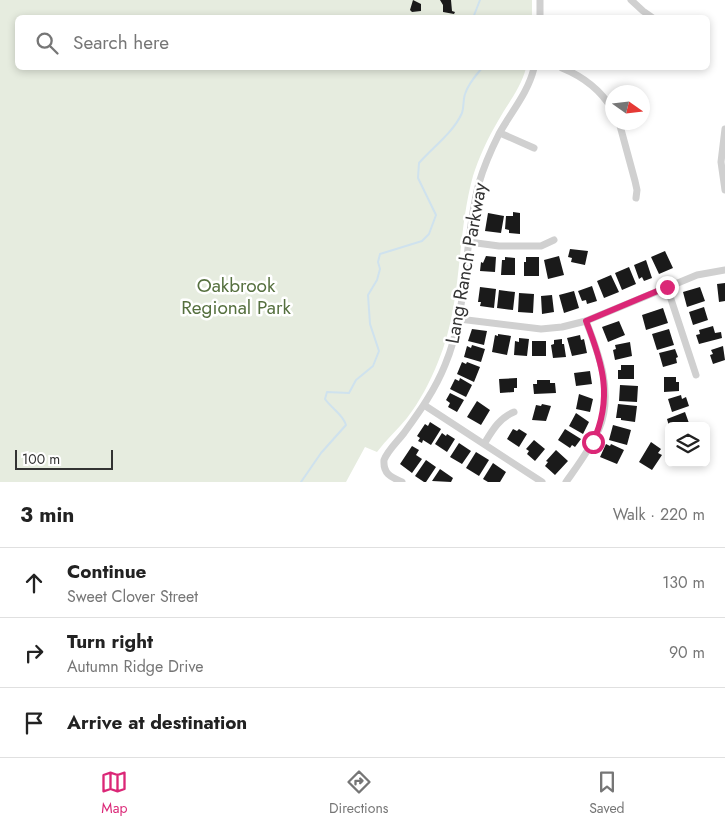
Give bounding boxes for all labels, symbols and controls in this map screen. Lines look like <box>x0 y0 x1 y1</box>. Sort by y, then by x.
search box <box>15 15 710 70</box>
icon: search <box>33 29 61 57</box>
text: Search here <box>73 29 169 56</box>
north arrow <box>605 85 650 130</box>
street label: Lang Ranch Parkway <box>439 180 494 346</box>
park label: Oakbrook Regional Park <box>181 272 291 321</box>
route end <box>656 276 679 299</box>
map controls <box>665 422 710 467</box>
button: layers <box>665 422 710 467</box>
route start <box>582 431 605 454</box>
scale bar <box>15 447 112 470</box>
text: 100 m <box>22 449 60 469</box>
text: 3 min <box>20 500 74 530</box>
text: Walk · 220 m <box>613 503 705 526</box>
text: Continue <box>67 558 146 585</box>
icon: ahead <box>20 569 48 597</box>
text: 130 m <box>662 571 705 594</box>
text: Sweet Clover Street <box>67 585 198 608</box>
text: Turn right <box>67 628 153 655</box>
icon: right <box>20 639 48 667</box>
text: 90 m <box>669 641 705 664</box>
text: Autumn Ridge Drive <box>67 655 204 678</box>
icon: arrive <box>20 709 48 737</box>
text: Arrive at destination <box>67 709 247 736</box>
tab: Map <box>100 768 128 818</box>
tab: Directions <box>329 768 388 818</box>
tab: Saved <box>589 768 625 818</box>

